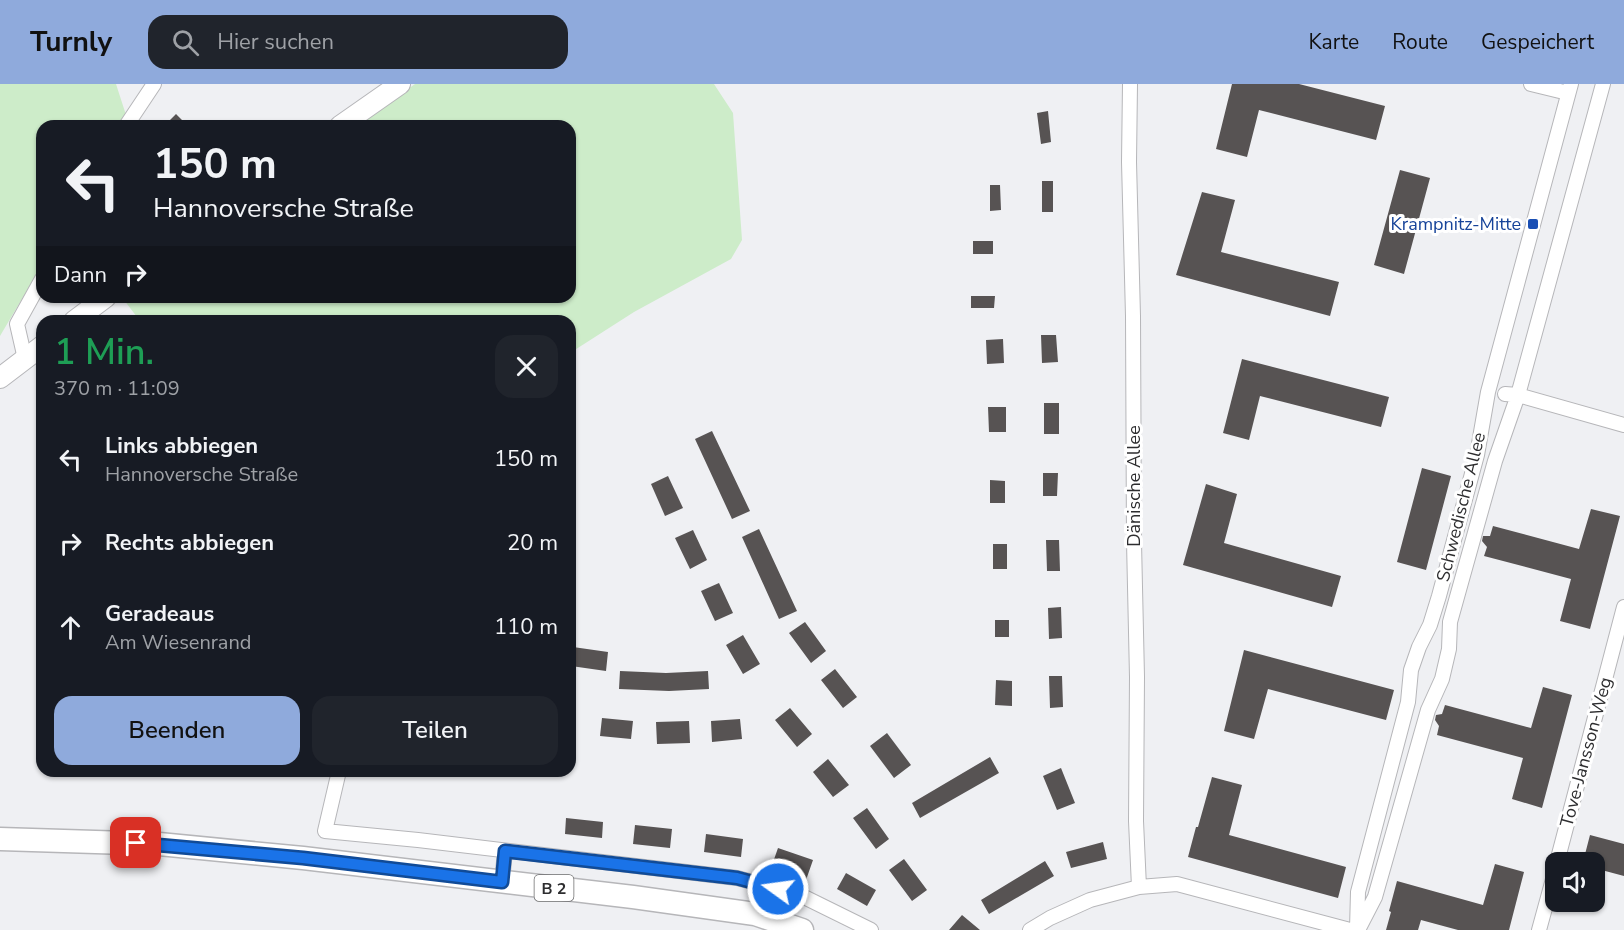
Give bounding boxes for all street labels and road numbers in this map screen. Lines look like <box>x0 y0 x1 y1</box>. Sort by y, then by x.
street label: Dänische Allee <box>1122 425 1146 547</box>
street label: Schwedische Allee <box>1431 430 1491 584</box>
street label: Tove-Jansson-Weg <box>1554 674 1618 830</box>
road number: B 2 <box>534 875 574 901</box>

